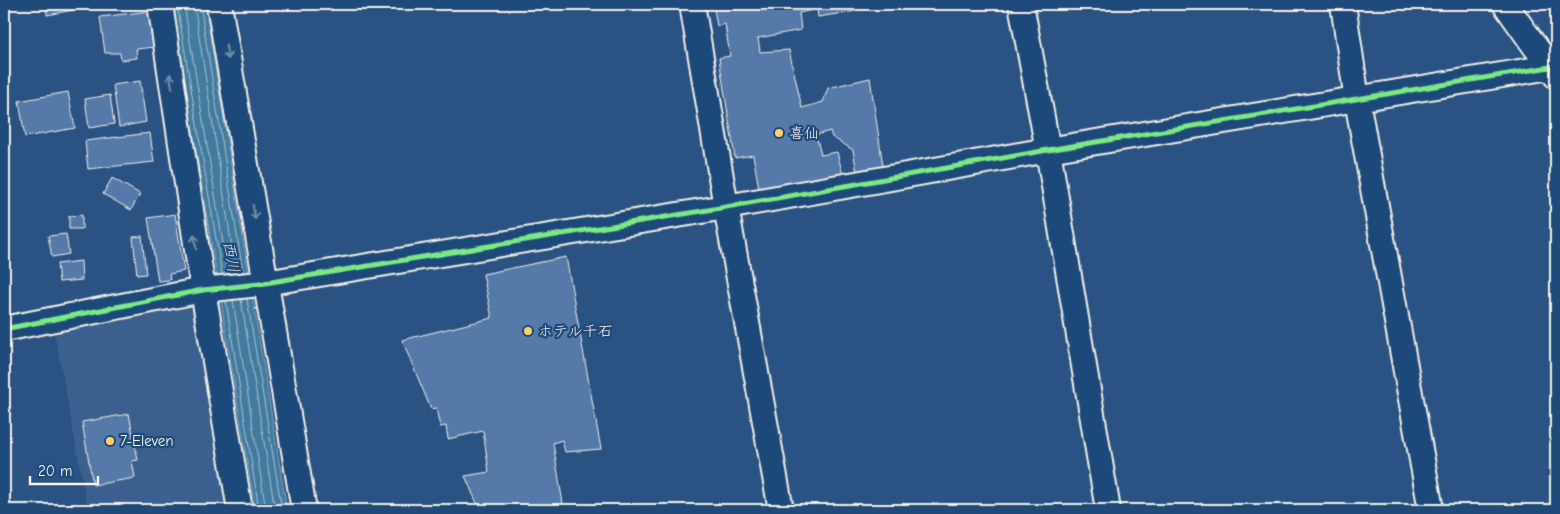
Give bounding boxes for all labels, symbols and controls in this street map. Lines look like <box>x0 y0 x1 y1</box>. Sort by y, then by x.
one-way arrow <box>222 43 232 59</box>
one-way arrow <box>166 73 176 89</box>
place label: 喜仙 <box>789 124 819 142</box>
marker: 喜仙 <box>773 127 785 139</box>
one-way arrow <box>250 204 260 220</box>
one-way arrow <box>190 234 200 250</box>
water label: 西川 <box>219 240 243 274</box>
place label: ホテル千石 <box>538 322 612 340</box>
marker: ホテル千石 <box>522 325 534 337</box>
place label: 7-Eleven <box>120 432 174 450</box>
marker: 7-Eleven <box>104 435 116 447</box>
scale bar <box>30 454 98 486</box>
text: 20 m <box>38 462 72 480</box>

